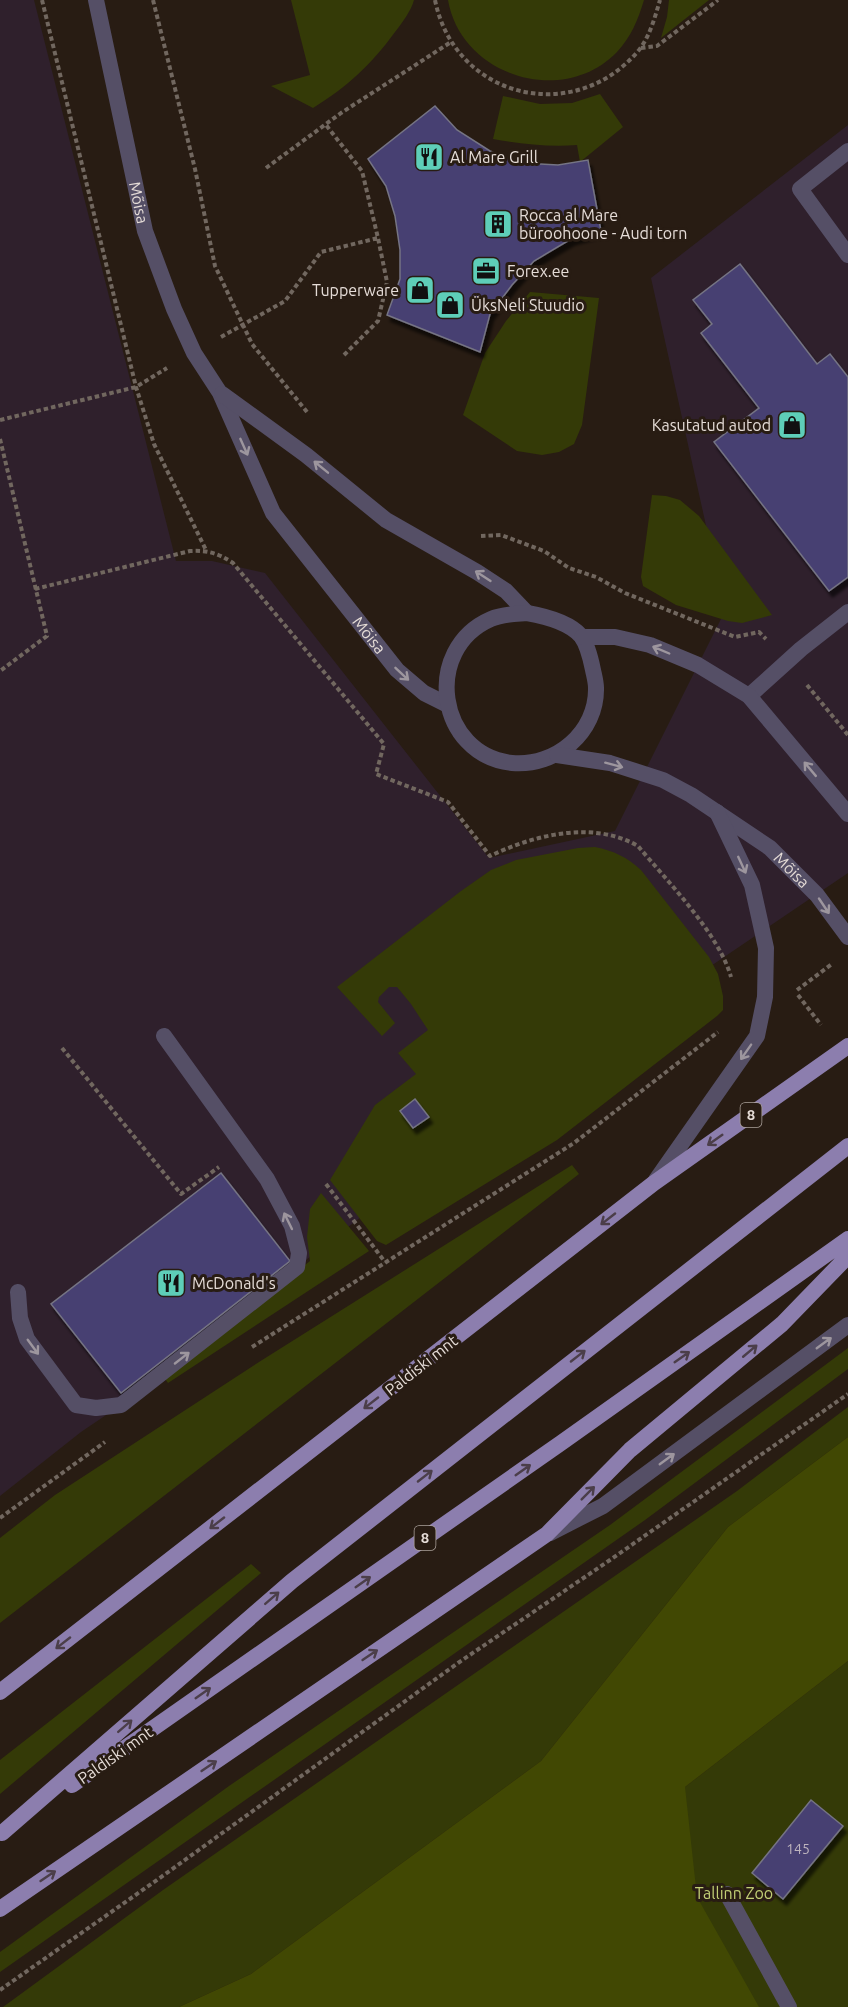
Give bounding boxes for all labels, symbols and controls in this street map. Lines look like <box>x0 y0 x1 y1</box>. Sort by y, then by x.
restaurant icon: Al Mare Grill <box>413 141 445 173</box>
place label: Al Mare Grill <box>450 148 538 166</box>
street label: Mõisa <box>126 180 152 225</box>
place label: Rocca al Mare büroohoone - Audi torn <box>519 206 687 242</box>
building icon: Rocca al Mare büroohoone - Audi torn <box>482 208 514 240</box>
office icon: Forex.ee <box>470 255 502 287</box>
place label: Forex.ee <box>507 262 569 280</box>
shop icon: Tupperware <box>404 274 436 306</box>
place label: Tupperware <box>312 281 399 299</box>
shop icon: ÜksNeli Stuudio <box>434 289 466 321</box>
place label: ÜksNeli Stuudio <box>471 296 585 314</box>
shop icon: Kasutatud autod <box>776 409 808 441</box>
place label: Kasutatud autod <box>652 416 771 434</box>
one-way arrow <box>238 437 250 455</box>
one-way arrow <box>314 461 330 474</box>
one-way arrow <box>474 569 491 582</box>
street label: Mõisa <box>349 613 390 657</box>
one-way arrow <box>653 644 671 655</box>
one-way arrow <box>395 667 410 681</box>
one-way arrow <box>604 760 623 771</box>
one-way arrow <box>804 761 817 777</box>
street label: Mõisa <box>770 848 813 891</box>
one-way arrow <box>737 856 749 874</box>
one-way arrow <box>818 897 830 913</box>
one-way arrow <box>740 1044 752 1060</box>
road number: 8 <box>740 1103 762 1127</box>
one-way arrow <box>707 1134 723 1146</box>
one-way arrow <box>282 1212 294 1230</box>
one-way arrow <box>600 1213 616 1226</box>
restaurant icon: McDonald's <box>155 1267 187 1299</box>
place label: McDonald's <box>192 1274 276 1292</box>
street label: Paldiski mnt <box>381 1331 461 1399</box>
one-way arrow <box>815 1337 831 1350</box>
one-way arrow <box>27 1338 40 1354</box>
one-way arrow <box>742 1344 758 1357</box>
one-way arrow <box>570 1350 586 1363</box>
one-way arrow <box>174 1351 190 1364</box>
one-way arrow <box>673 1351 689 1364</box>
one-way arrow <box>363 1397 379 1410</box>
one-way arrow <box>659 1453 675 1465</box>
one-way arrow <box>514 1464 530 1476</box>
one-way arrow <box>417 1470 433 1483</box>
one-way arrow <box>580 1485 595 1500</box>
one-way arrow <box>209 1517 225 1530</box>
road number: 8 <box>414 1526 436 1550</box>
one-way arrow <box>354 1576 370 1588</box>
one-way arrow <box>264 1591 279 1605</box>
one-way arrow <box>55 1636 71 1649</box>
one-way arrow <box>361 1649 378 1661</box>
one-way arrow <box>194 1687 211 1699</box>
one-way arrow <box>117 1719 132 1733</box>
street label: Paldiski mnt <box>74 1722 156 1787</box>
one-way arrow <box>200 1760 217 1772</box>
house number: 145 <box>786 1841 810 1857</box>
one-way arrow <box>40 1870 56 1882</box>
park label: Tallinn Zoo <box>695 1884 773 1902</box>

